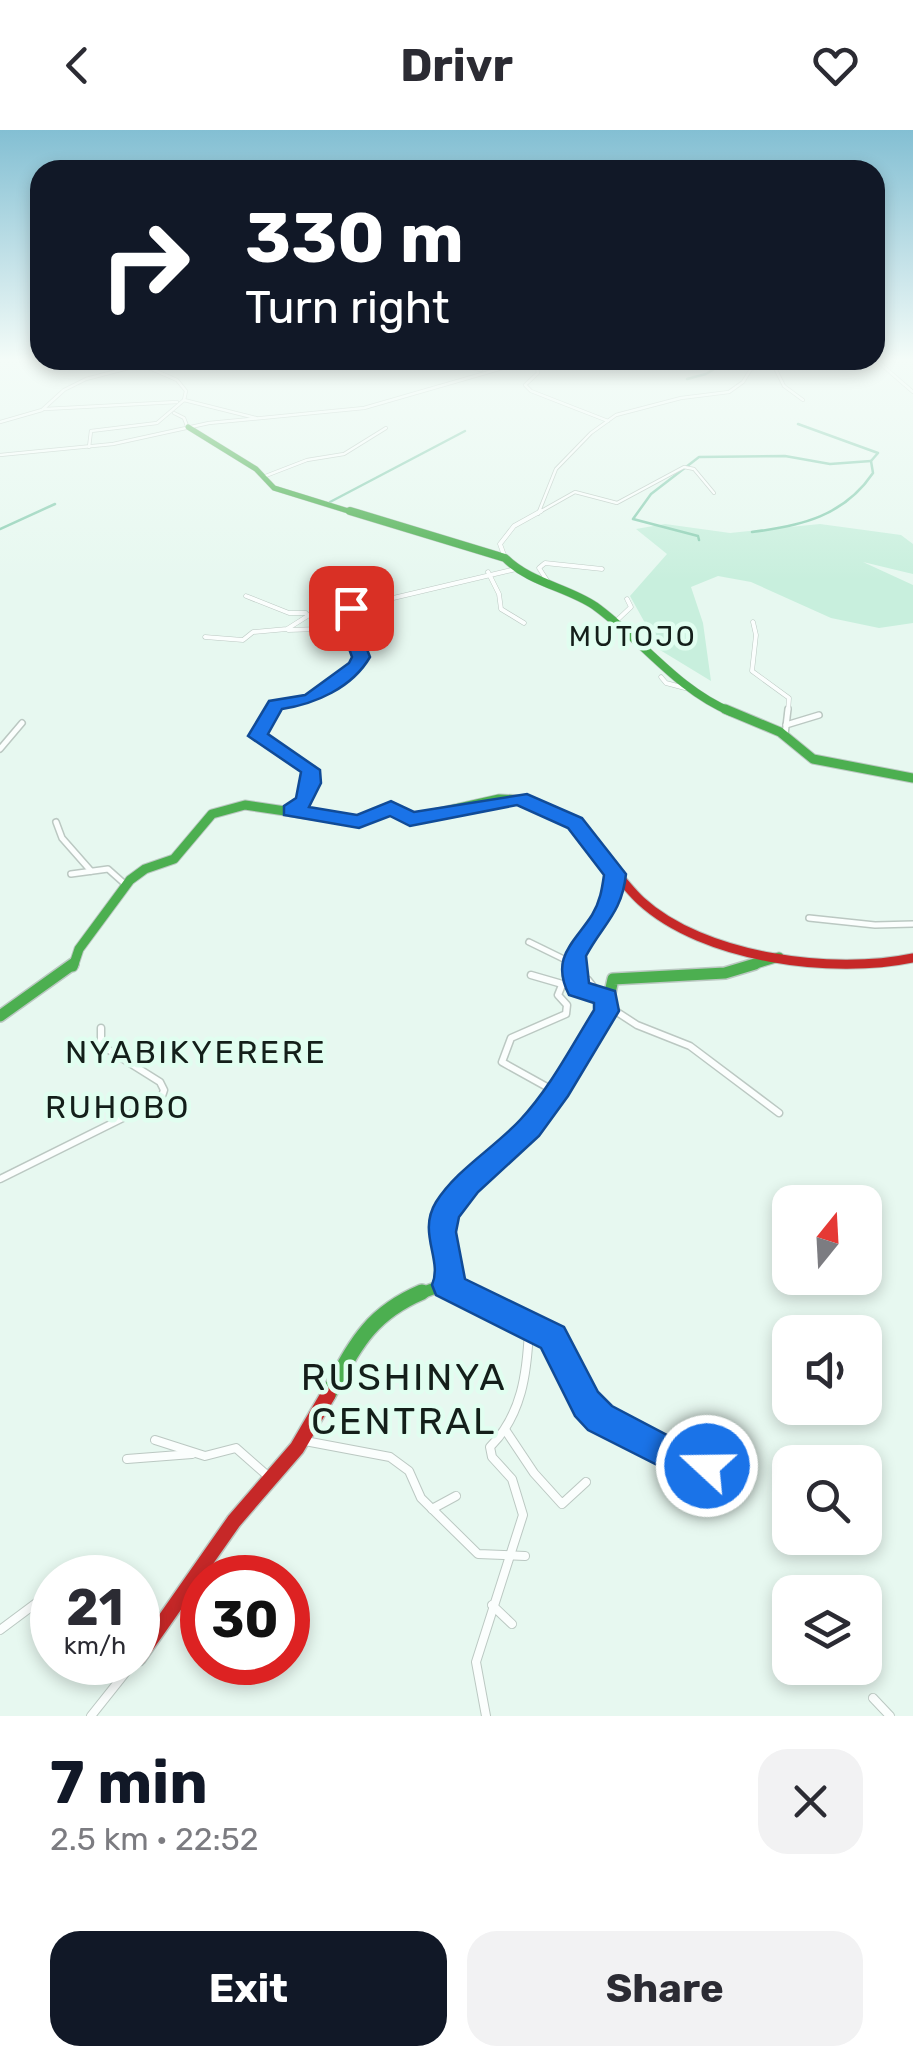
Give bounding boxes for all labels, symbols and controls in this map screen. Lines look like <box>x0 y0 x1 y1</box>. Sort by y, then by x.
icon: back <box>50 38 105 93</box>
icon: heart <box>808 38 863 93</box>
text: Drivr <box>400 39 513 92</box>
text: 330 m <box>245 197 464 280</box>
icon: right <box>80 200 210 330</box>
text: Turn right <box>245 281 449 334</box>
pin <box>309 566 394 651</box>
icon: arrive <box>324 581 379 636</box>
district label: MUTOJO <box>569 620 697 653</box>
district label: NYABIKYERERE <box>65 1033 327 1071</box>
district label: RUHOBO <box>45 1088 191 1126</box>
north arrow <box>772 1185 882 1295</box>
map controls <box>772 1185 882 1685</box>
button: sound <box>772 1315 882 1425</box>
district label: RUSHINYA CENTRAL <box>301 1354 507 1444</box>
position arrow <box>655 1414 759 1518</box>
button: search <box>772 1445 882 1555</box>
speed limit sign: 30 <box>180 1555 310 1685</box>
button: layers <box>772 1575 882 1685</box>
text: 21 <box>66 1578 124 1638</box>
text: km/h <box>64 1631 126 1660</box>
text: 7 min <box>50 1747 208 1818</box>
button: close <box>758 1749 863 1854</box>
text: 2.5 km · 22:52 <box>50 1820 258 1858</box>
button: Exit <box>50 1931 447 2046</box>
button: Share <box>467 1931 863 2046</box>

